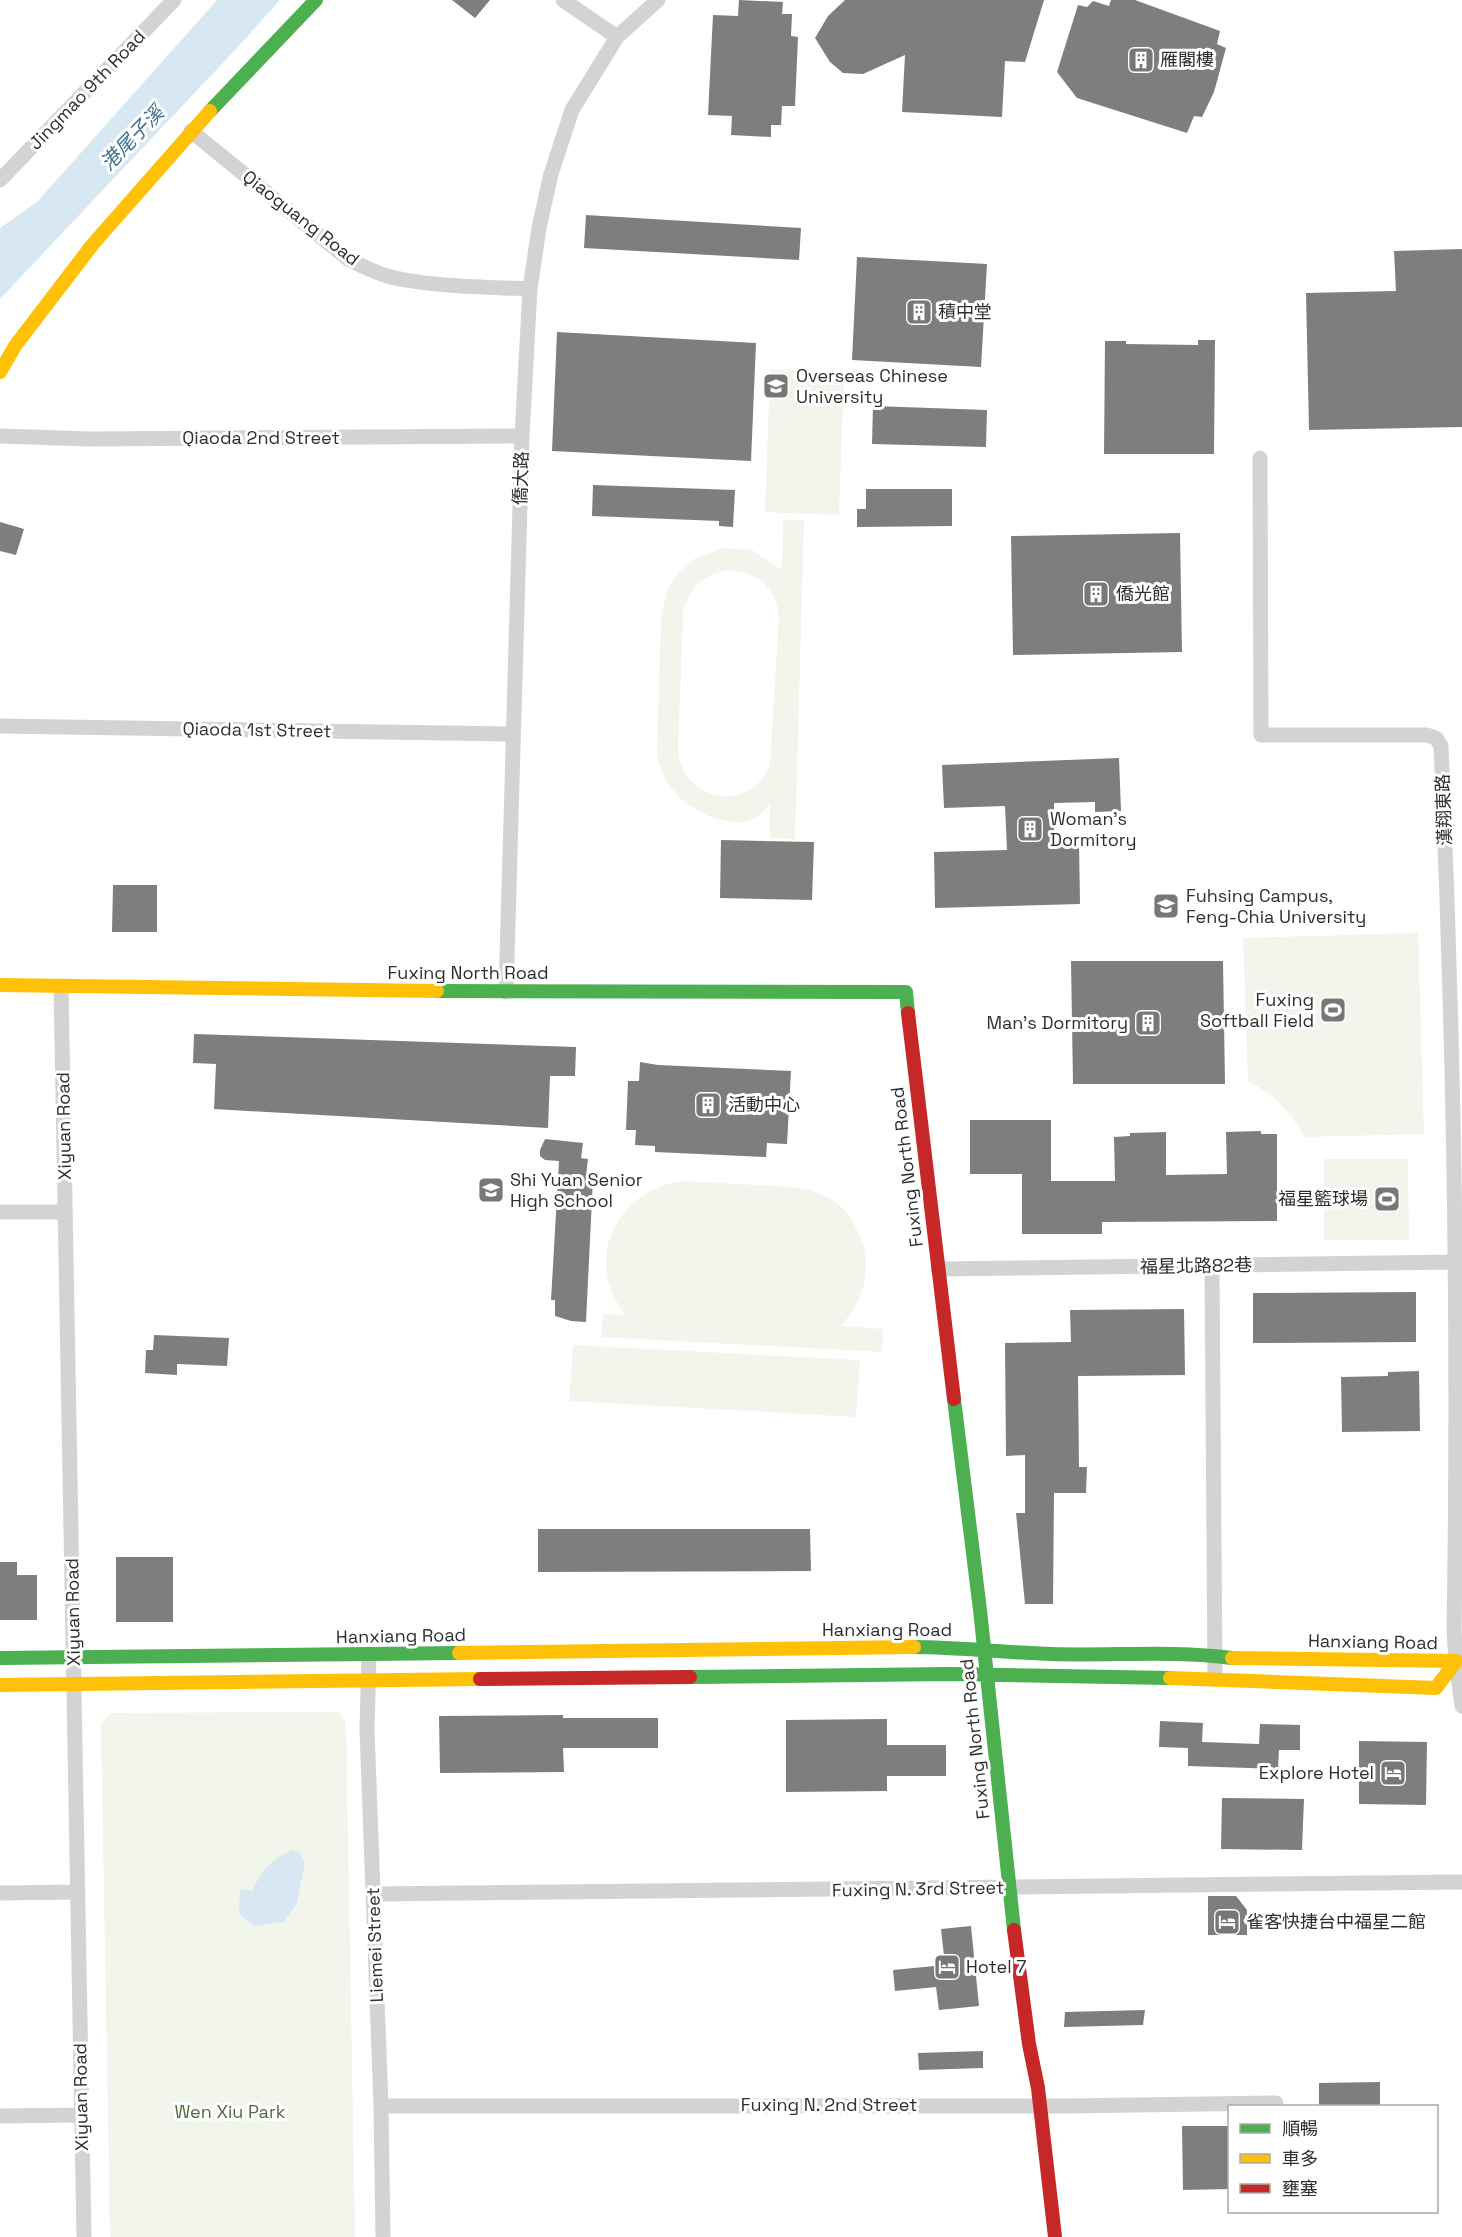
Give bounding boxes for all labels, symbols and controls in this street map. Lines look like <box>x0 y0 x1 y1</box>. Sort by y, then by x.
street label: Jingmao 9th Road <box>23 25 150 155</box>
building icon: 雁閣樓 <box>1126 45 1156 75</box>
place label: 雁閣樓 <box>1160 48 1214 71</box>
water label: 港尾子溪 <box>95 98 171 176</box>
street label: Qiaoguang Road <box>238 165 364 270</box>
building icon: 積中堂 <box>904 297 934 327</box>
place label: 積中堂 <box>938 300 992 323</box>
place label: Overseas Chinese University <box>796 364 948 408</box>
school or university icon: Overseas Chinese University <box>761 371 791 401</box>
street label: Qiaoda 2nd Street <box>182 426 340 449</box>
street label: 僑大路 <box>508 451 533 505</box>
building icon: 僑光館 <box>1081 579 1111 609</box>
place label: 僑光館 <box>1116 582 1170 605</box>
street label: Qiaoda 1st Street <box>182 717 332 742</box>
street label: 漢翔東路 <box>1431 774 1456 846</box>
place label: Woman's Dormitory <box>1050 807 1137 851</box>
building icon: Woman's Dormitory <box>1015 814 1045 844</box>
place label: Fuhsing Campus, Feng-Chia University <box>1186 884 1366 928</box>
school or university icon: Fuhsing Campus, Feng-Chia University <box>1151 891 1181 921</box>
street label: Fuxing North Road <box>387 961 549 984</box>
place label: Fuxing Softball Field <box>1200 988 1314 1032</box>
sports icon: Fuxing Softball Field <box>1318 995 1348 1025</box>
building icon: Man's Dormitory <box>1133 1008 1163 1038</box>
place label: Man's Dormitory <box>986 1011 1128 1034</box>
street label: Xiyuan Road <box>51 1072 76 1180</box>
street label: Fuxing North Road <box>885 1086 928 1248</box>
building icon: 活動中心 <box>693 1090 723 1120</box>
place label: 活動中心 <box>728 1093 800 1116</box>
place label: Shi Yuan Senior High School <box>510 1168 643 1212</box>
school or university icon: Shi Yuan Senior High School <box>476 1175 506 1205</box>
sports icon: 福星籃球場 <box>1372 1184 1402 1214</box>
place label: 福星籃球場 <box>1278 1187 1368 1210</box>
street label: 福星北路82巷 <box>1140 1253 1252 1278</box>
street label: Xiyuan Road <box>60 1558 85 1666</box>
street label: Hanxiang Road <box>822 1618 952 1641</box>
street label: Hanxiang Road <box>336 1623 466 1648</box>
street label: Hanxiang Road <box>1308 1629 1438 1654</box>
street label: Fuxing North Road <box>955 1658 994 1820</box>
hotel icon: Explore Hotel <box>1378 1758 1408 1788</box>
place label: Explore Hotel <box>1259 1761 1374 1784</box>
street label: Fuxing N. 3rd Street <box>832 1875 1004 1902</box>
street label: Liemei Street <box>361 1887 388 2003</box>
hotel icon: 雀客快捷台中福星二館 <box>1212 1907 1242 1937</box>
place label: 雀客快捷台中福星二館 <box>1246 1910 1426 1933</box>
hotel icon: Hotel 7 <box>932 1952 962 1982</box>
place label: Hotel 7 <box>966 1955 1026 1978</box>
street label: Xiyuan Road <box>68 2043 93 2151</box>
street label: Fuxing N. 2nd Street <box>741 2093 917 2116</box>
park label: Wen Xiu Park <box>175 2100 286 2123</box>
legend <box>1228 2105 1438 2213</box>
text: 順暢 <box>1282 2117 1318 2140</box>
text: 車多 <box>1282 2147 1318 2170</box>
text: 壅塞 <box>1282 2177 1318 2200</box>

